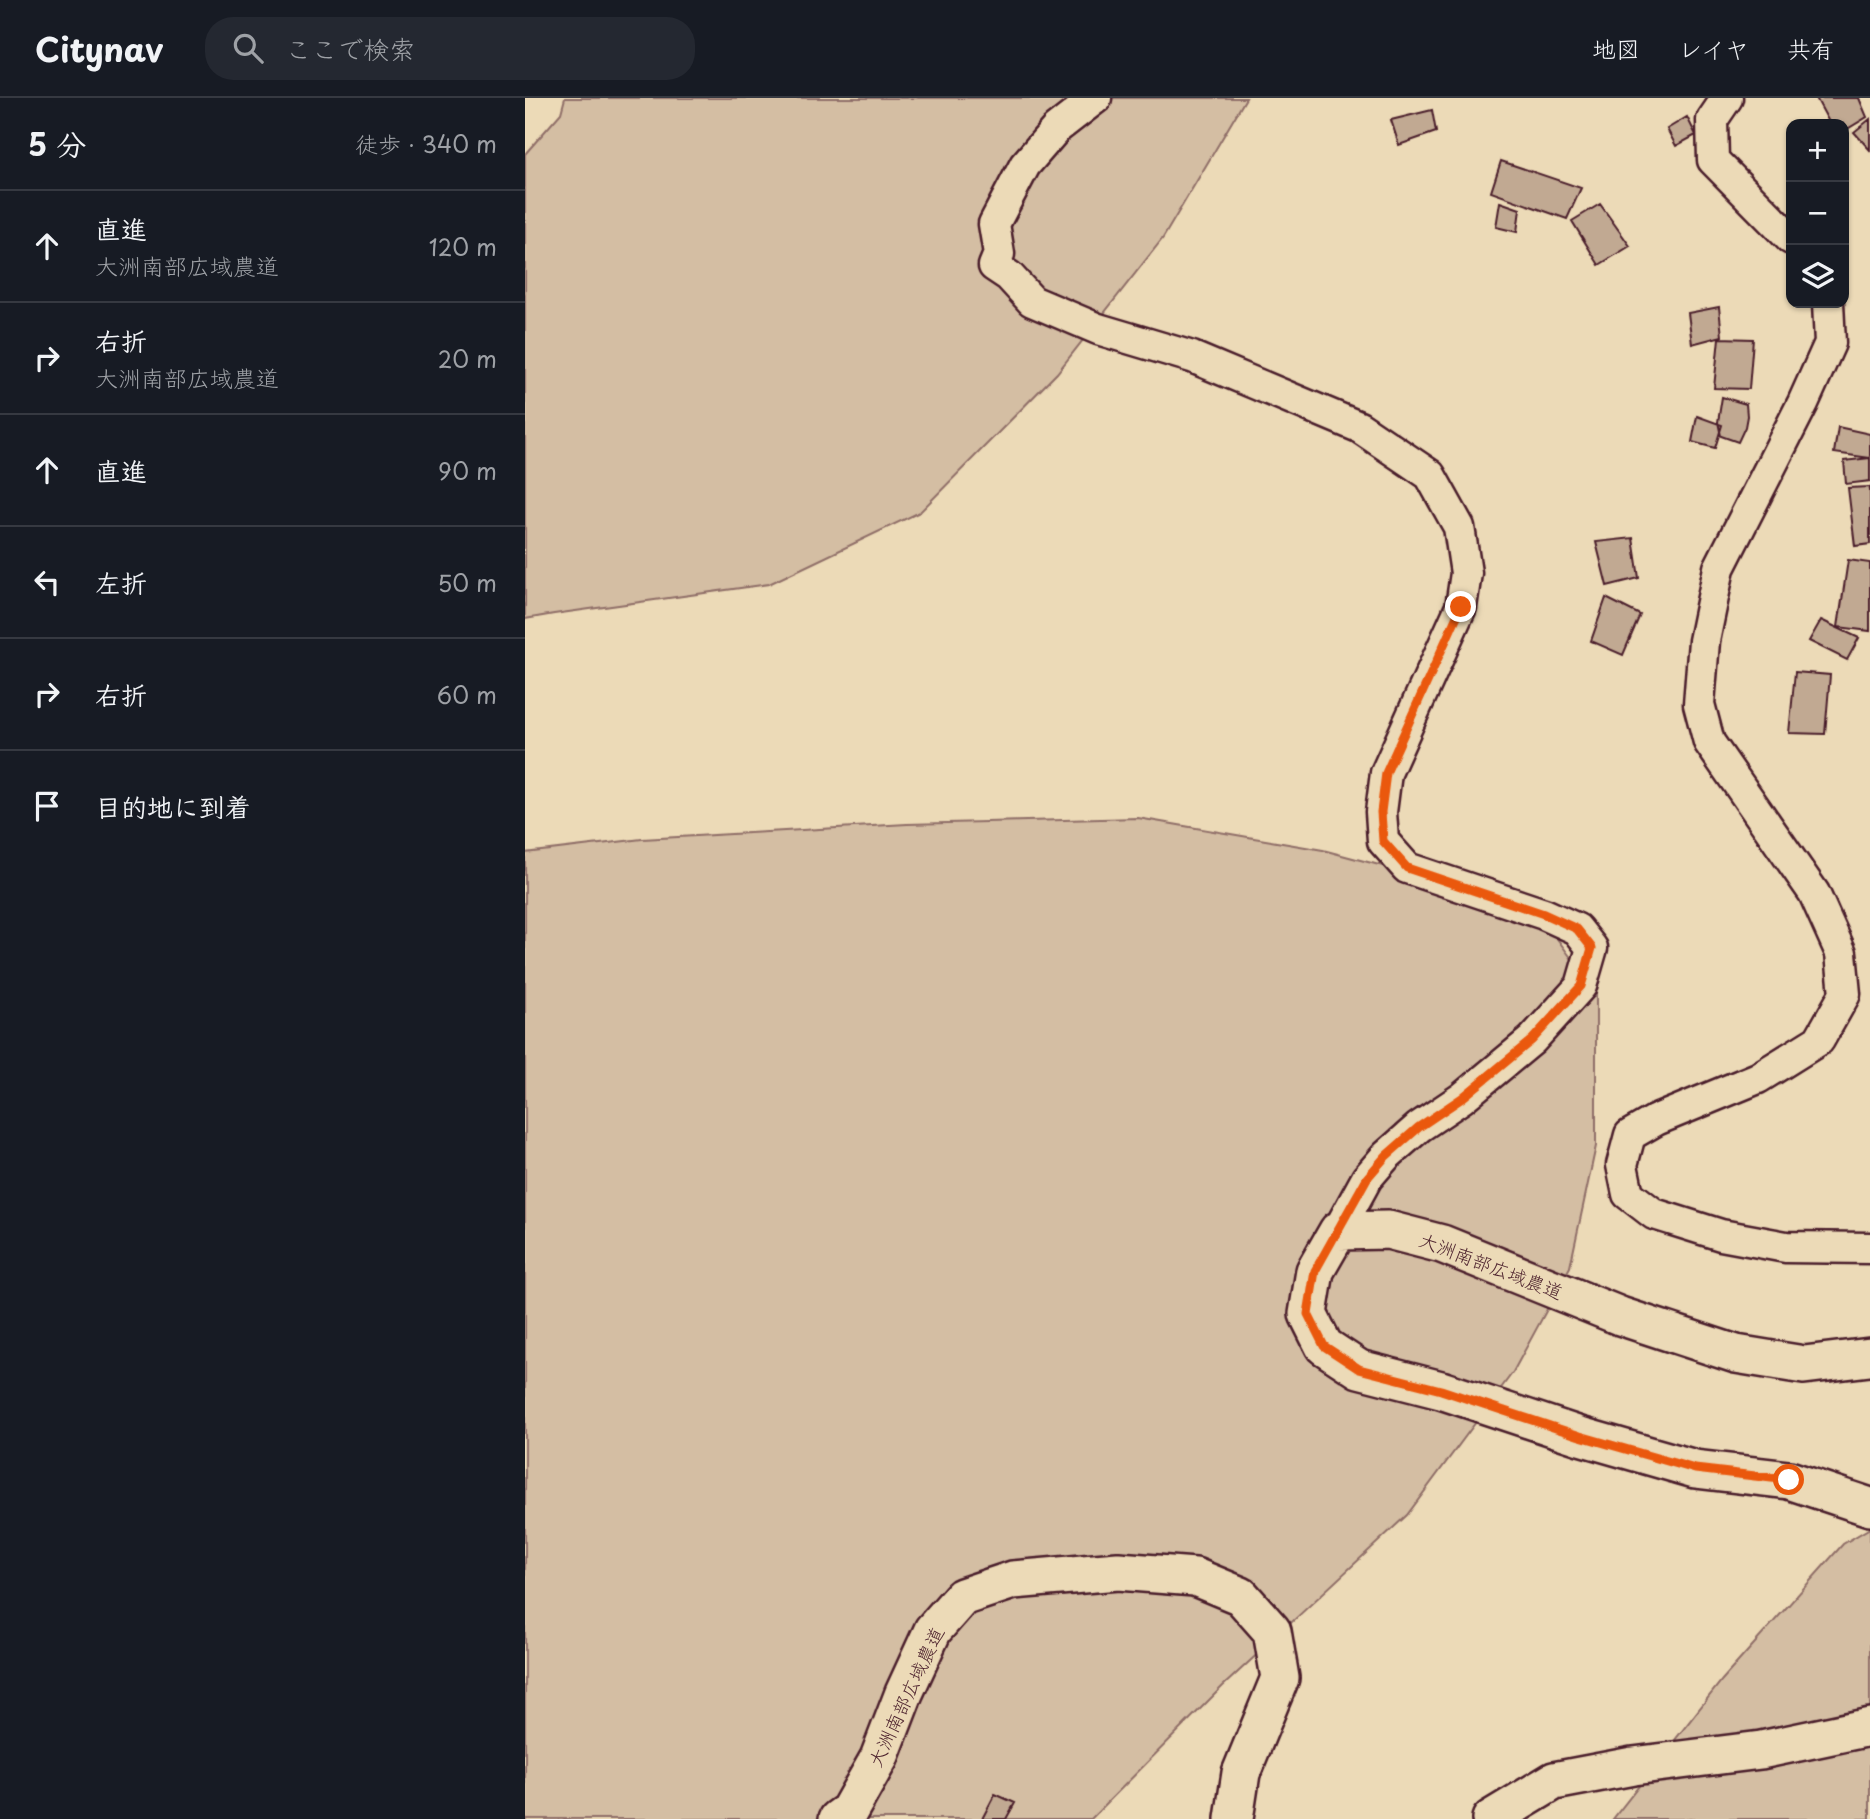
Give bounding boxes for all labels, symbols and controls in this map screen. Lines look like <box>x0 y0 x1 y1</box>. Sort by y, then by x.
search box <box>205 17 695 80</box>
text: Citynav <box>35 23 163 73</box>
icon: search <box>229 29 267 67</box>
text: ここで検索 <box>285 29 415 68</box>
text: 地図 <box>1592 30 1640 66</box>
text: レイヤ <box>1678 30 1749 66</box>
text: 共有 <box>1787 30 1835 66</box>
map controls <box>1786 119 1849 308</box>
button: + <box>1786 119 1849 182</box>
text: 5 分 <box>28 121 86 166</box>
text: 徒歩 · 340 m <box>355 126 497 161</box>
button: − <box>1786 182 1849 245</box>
text: 直進 <box>95 209 147 248</box>
icon: ahead <box>28 227 66 265</box>
text: 120 m <box>429 229 497 264</box>
button: layers <box>1786 245 1849 308</box>
text: 大洲南部広域農道 <box>95 248 279 283</box>
text: 右折 <box>95 321 147 360</box>
icon: right <box>28 339 66 377</box>
text: 20 m <box>438 341 497 376</box>
text: 大洲南部広域農道 <box>95 360 279 395</box>
icon: ahead <box>28 451 66 489</box>
text: 直進 <box>95 451 147 490</box>
text: 90 m <box>438 453 497 488</box>
icon: left <box>28 563 66 601</box>
text: 左折 <box>95 563 147 602</box>
text: 50 m <box>437 565 497 600</box>
route end <box>1445 591 1476 622</box>
icon: right <box>28 675 66 713</box>
text: 右折 <box>95 675 147 714</box>
text: 60 m <box>437 677 497 712</box>
icon: arrive <box>28 787 66 825</box>
text: 目的地に到着 <box>95 787 251 826</box>
street label: 大洲南部広域農道 <box>1415 1225 1567 1305</box>
route start <box>1773 1464 1804 1495</box>
street label: 大洲南部広域農道 <box>860 1622 950 1771</box>

